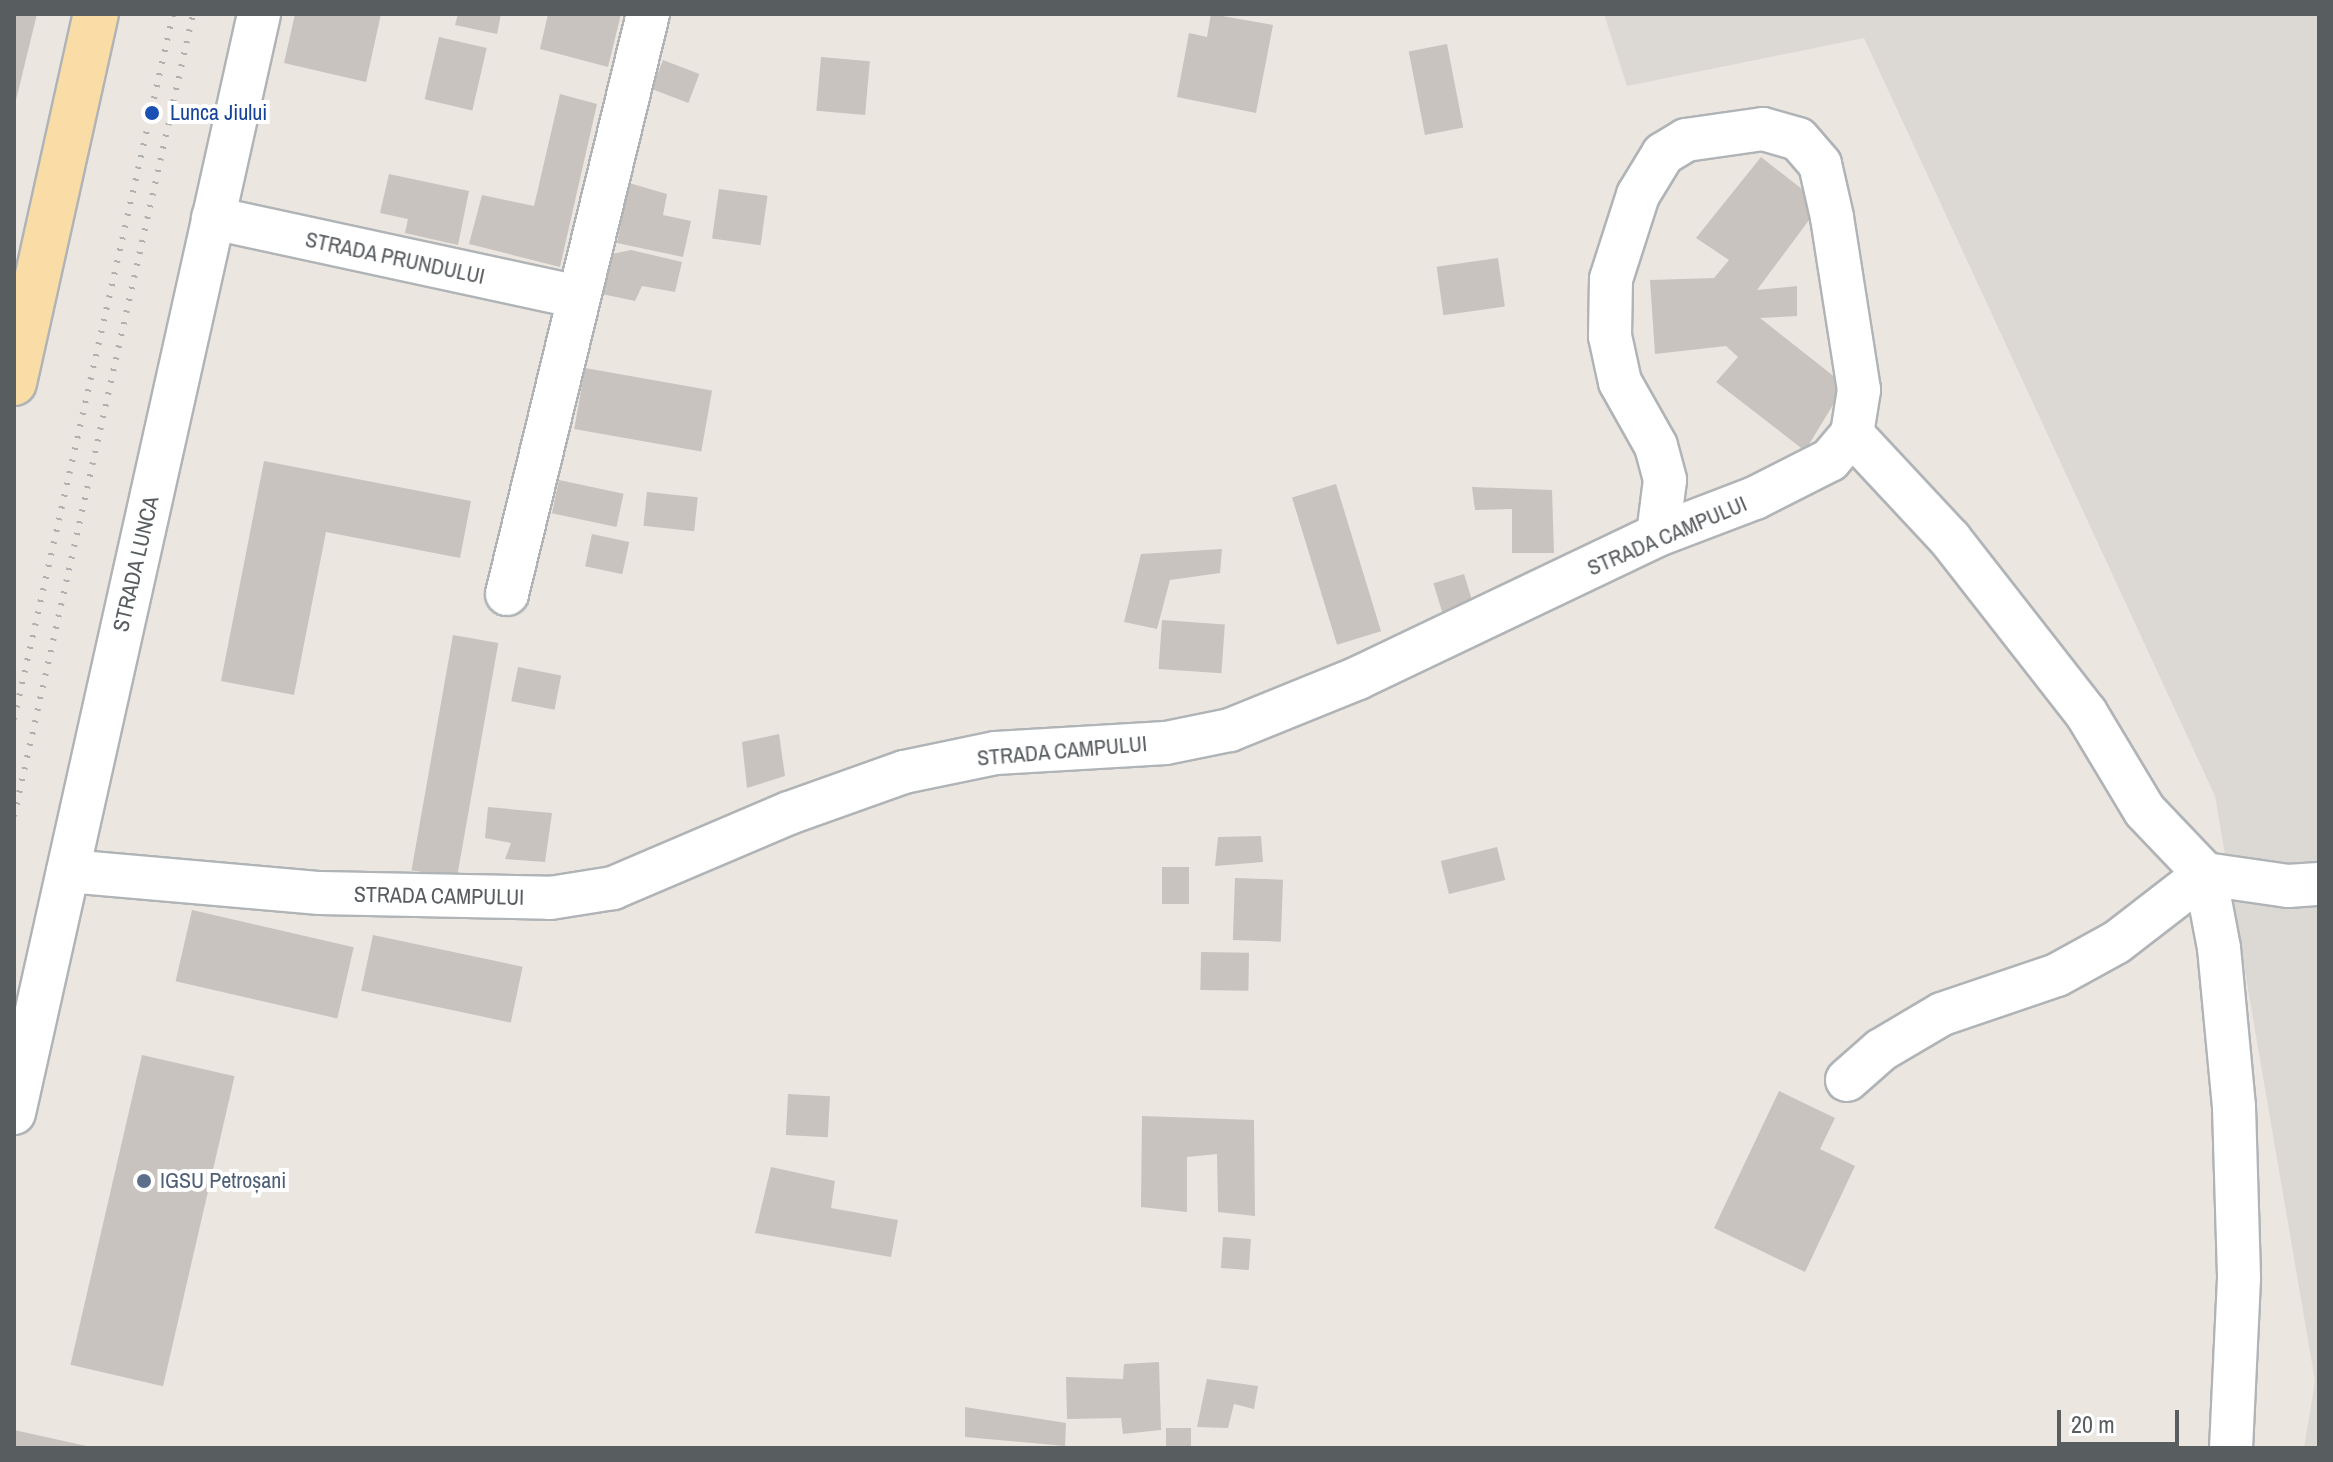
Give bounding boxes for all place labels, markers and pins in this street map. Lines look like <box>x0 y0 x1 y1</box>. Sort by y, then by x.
place label: Lunca Jiului <box>170 100 267 126</box>
marker: Lunca Jiului <box>141 102 163 124</box>
place label: IGSU Petroșani <box>160 1168 286 1194</box>
marker: IGSU Petroșani <box>135 1172 153 1190</box>

